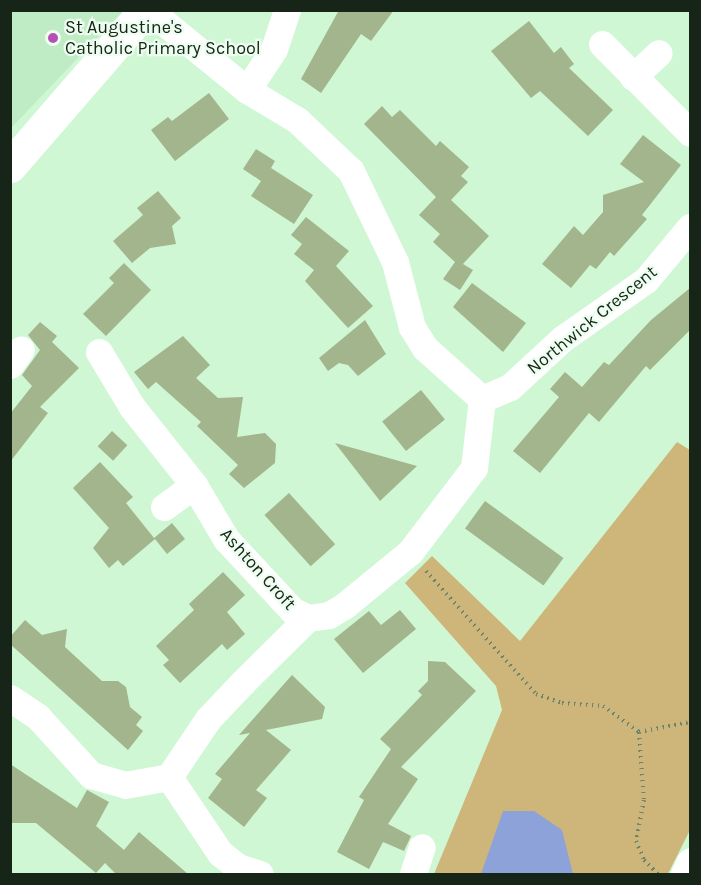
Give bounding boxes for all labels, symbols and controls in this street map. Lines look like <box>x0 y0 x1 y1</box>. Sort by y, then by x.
place label: St Augustine's Catholic Primary School <box>65 17 261 60</box>
marker: St Augustine's Catholic Primary School <box>46 31 60 45</box>
street label: Northwick Crescent <box>523 261 661 379</box>
street label: Ashton Croft <box>216 524 300 614</box>

